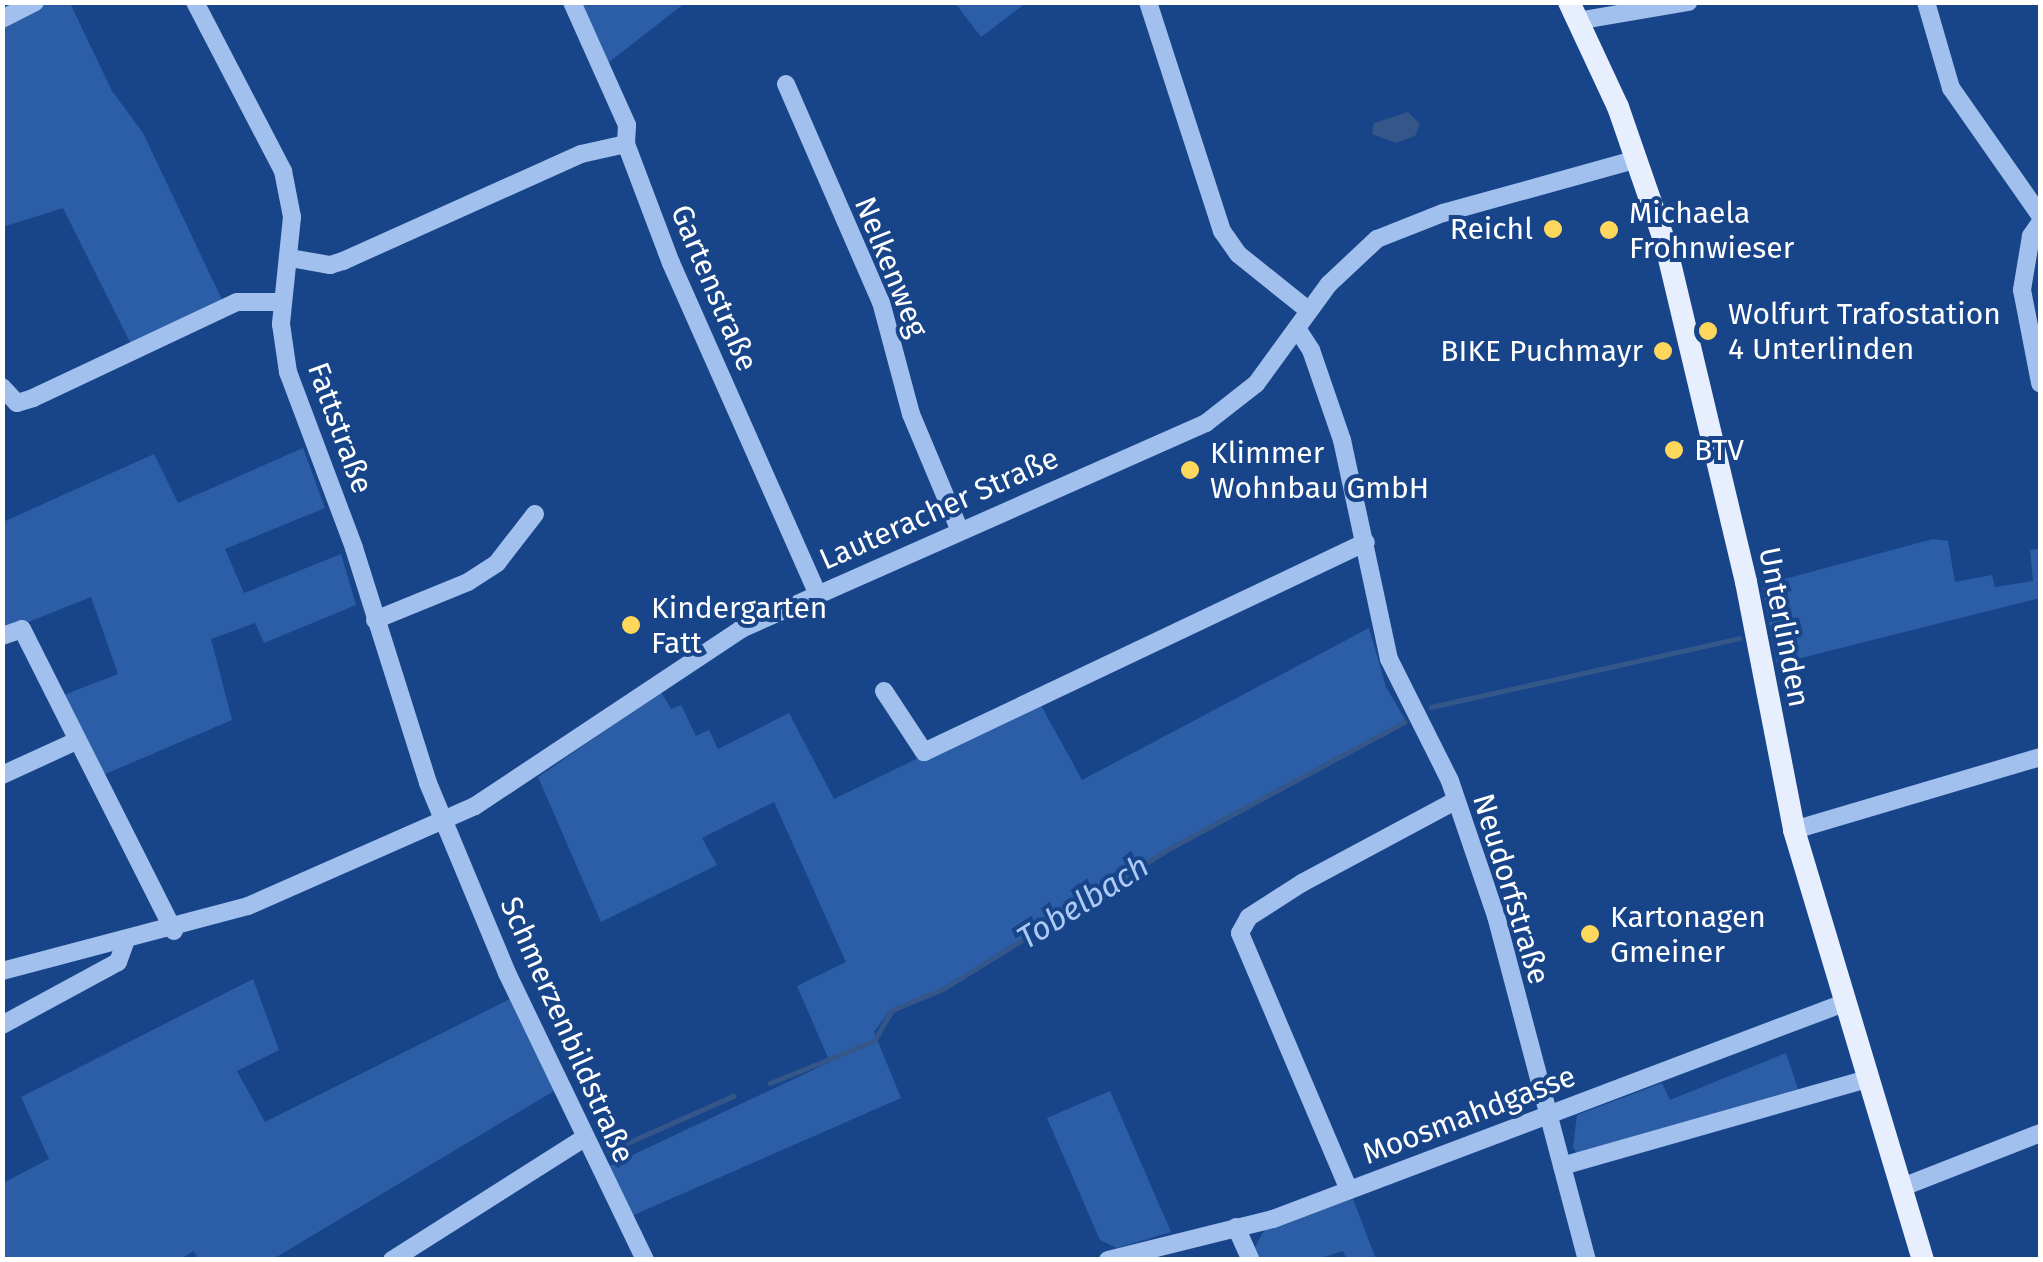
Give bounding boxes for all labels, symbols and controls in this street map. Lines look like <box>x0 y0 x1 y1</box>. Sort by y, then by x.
street label: Nelkenweg <box>847 192 935 342</box>
place label: Michaela Frohnwieser <box>1629 195 1794 266</box>
street label: Gartenstraße <box>663 200 765 376</box>
place label: Reichl <box>1450 211 1533 247</box>
marker: Reichl <box>1542 218 1564 240</box>
marker: Michaela Frohnwieser <box>1598 219 1620 241</box>
place label: Wolfurt Trafostation 4 Unterlinden <box>1728 296 2001 366</box>
marker: Wolfurt Trafostation 4 Unterlinden <box>1697 320 1719 342</box>
place label: BIKE Puchmayr <box>1440 333 1643 369</box>
marker: BIKE Puchmayr <box>1652 340 1674 362</box>
street label: Fattstraße <box>300 358 380 498</box>
place label: BTV <box>1694 432 1744 468</box>
place label: Klimmer Wohnbau GmbH <box>1210 435 1429 506</box>
marker: BTV <box>1663 439 1685 461</box>
street label: Lauteracher Straße <box>814 440 1064 578</box>
marker: Klimmer Wohnbau GmbH <box>1179 459 1201 481</box>
street label: Unterlinden <box>1751 544 1817 710</box>
place label: Kindergarten Fatt <box>651 590 827 660</box>
marker: Kindergarten Fatt <box>620 614 642 636</box>
street label: Neudorfstraße <box>1465 790 1557 988</box>
water label: Tobelbach <box>1010 847 1156 957</box>
street label: Schmerzenbildstraße <box>492 892 642 1168</box>
place label: Kartonagen Gmeiner <box>1610 899 1766 970</box>
marker: Kartonagen Gmeiner <box>1579 923 1601 945</box>
street label: Moosmahdgasse <box>1357 1058 1581 1172</box>

